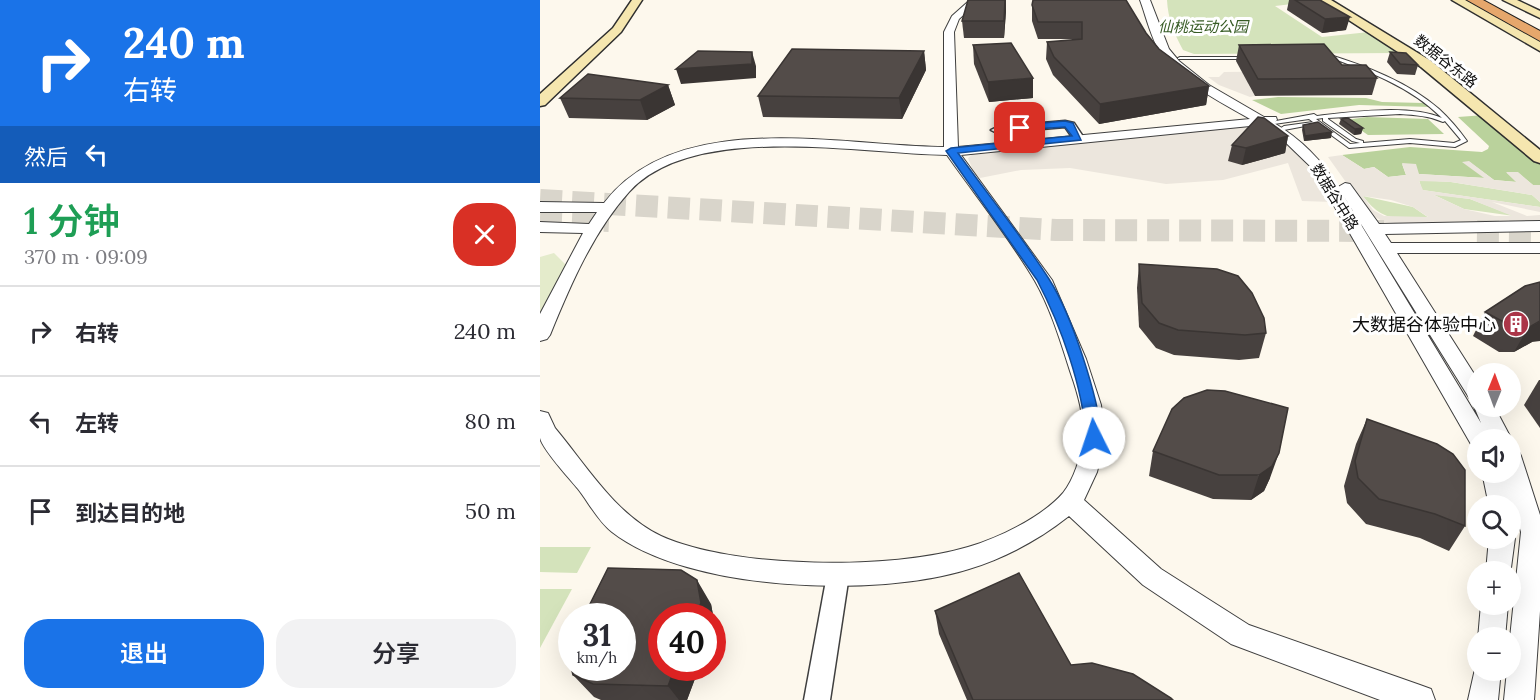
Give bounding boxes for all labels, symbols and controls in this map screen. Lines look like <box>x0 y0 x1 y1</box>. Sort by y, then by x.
text: 240 m <box>123 16 245 70</box>
park label: 仙桃运动公园 <box>1158 17 1250 36</box>
icon: right <box>24 24 102 102</box>
street label: 数据谷东路 <box>1411 30 1481 92</box>
text: 右转 <box>123 73 177 107</box>
pin <box>994 102 1045 153</box>
icon: arrive <box>1003 111 1036 144</box>
icon: left <box>80 138 113 171</box>
text: 然后 <box>24 143 68 171</box>
street label: 数据谷中路 <box>1307 160 1363 234</box>
text: 1 分钟 <box>24 198 120 244</box>
button: close <box>453 203 516 266</box>
text: 370 m · 09:09 <box>24 244 148 269</box>
building icon: 大数据谷体验中心 <box>1501 309 1531 339</box>
place label: 大数据谷体验中心 <box>1352 313 1496 336</box>
icon: right <box>24 315 57 348</box>
text: 240 m <box>454 317 516 345</box>
text: 右转 <box>75 319 119 347</box>
north arrow <box>1467 363 1521 417</box>
map controls <box>1467 363 1521 681</box>
icon: left <box>24 405 57 438</box>
position arrow <box>1062 406 1126 470</box>
text: 80 m <box>465 407 516 435</box>
text: 左转 <box>75 409 119 437</box>
button: sound <box>1467 429 1521 483</box>
icon: arrive <box>24 495 57 528</box>
button: search <box>1467 495 1521 549</box>
text: 50 m <box>465 497 516 525</box>
text: 到达目的地 <box>75 499 185 527</box>
button: + <box>1467 561 1521 615</box>
speed limit sign: 40 <box>648 603 726 681</box>
text: 31 <box>583 616 611 654</box>
button: 退出 <box>24 619 264 688</box>
button: 分享 <box>276 619 516 688</box>
button: − <box>1467 627 1521 681</box>
text: km/h <box>577 648 617 667</box>

